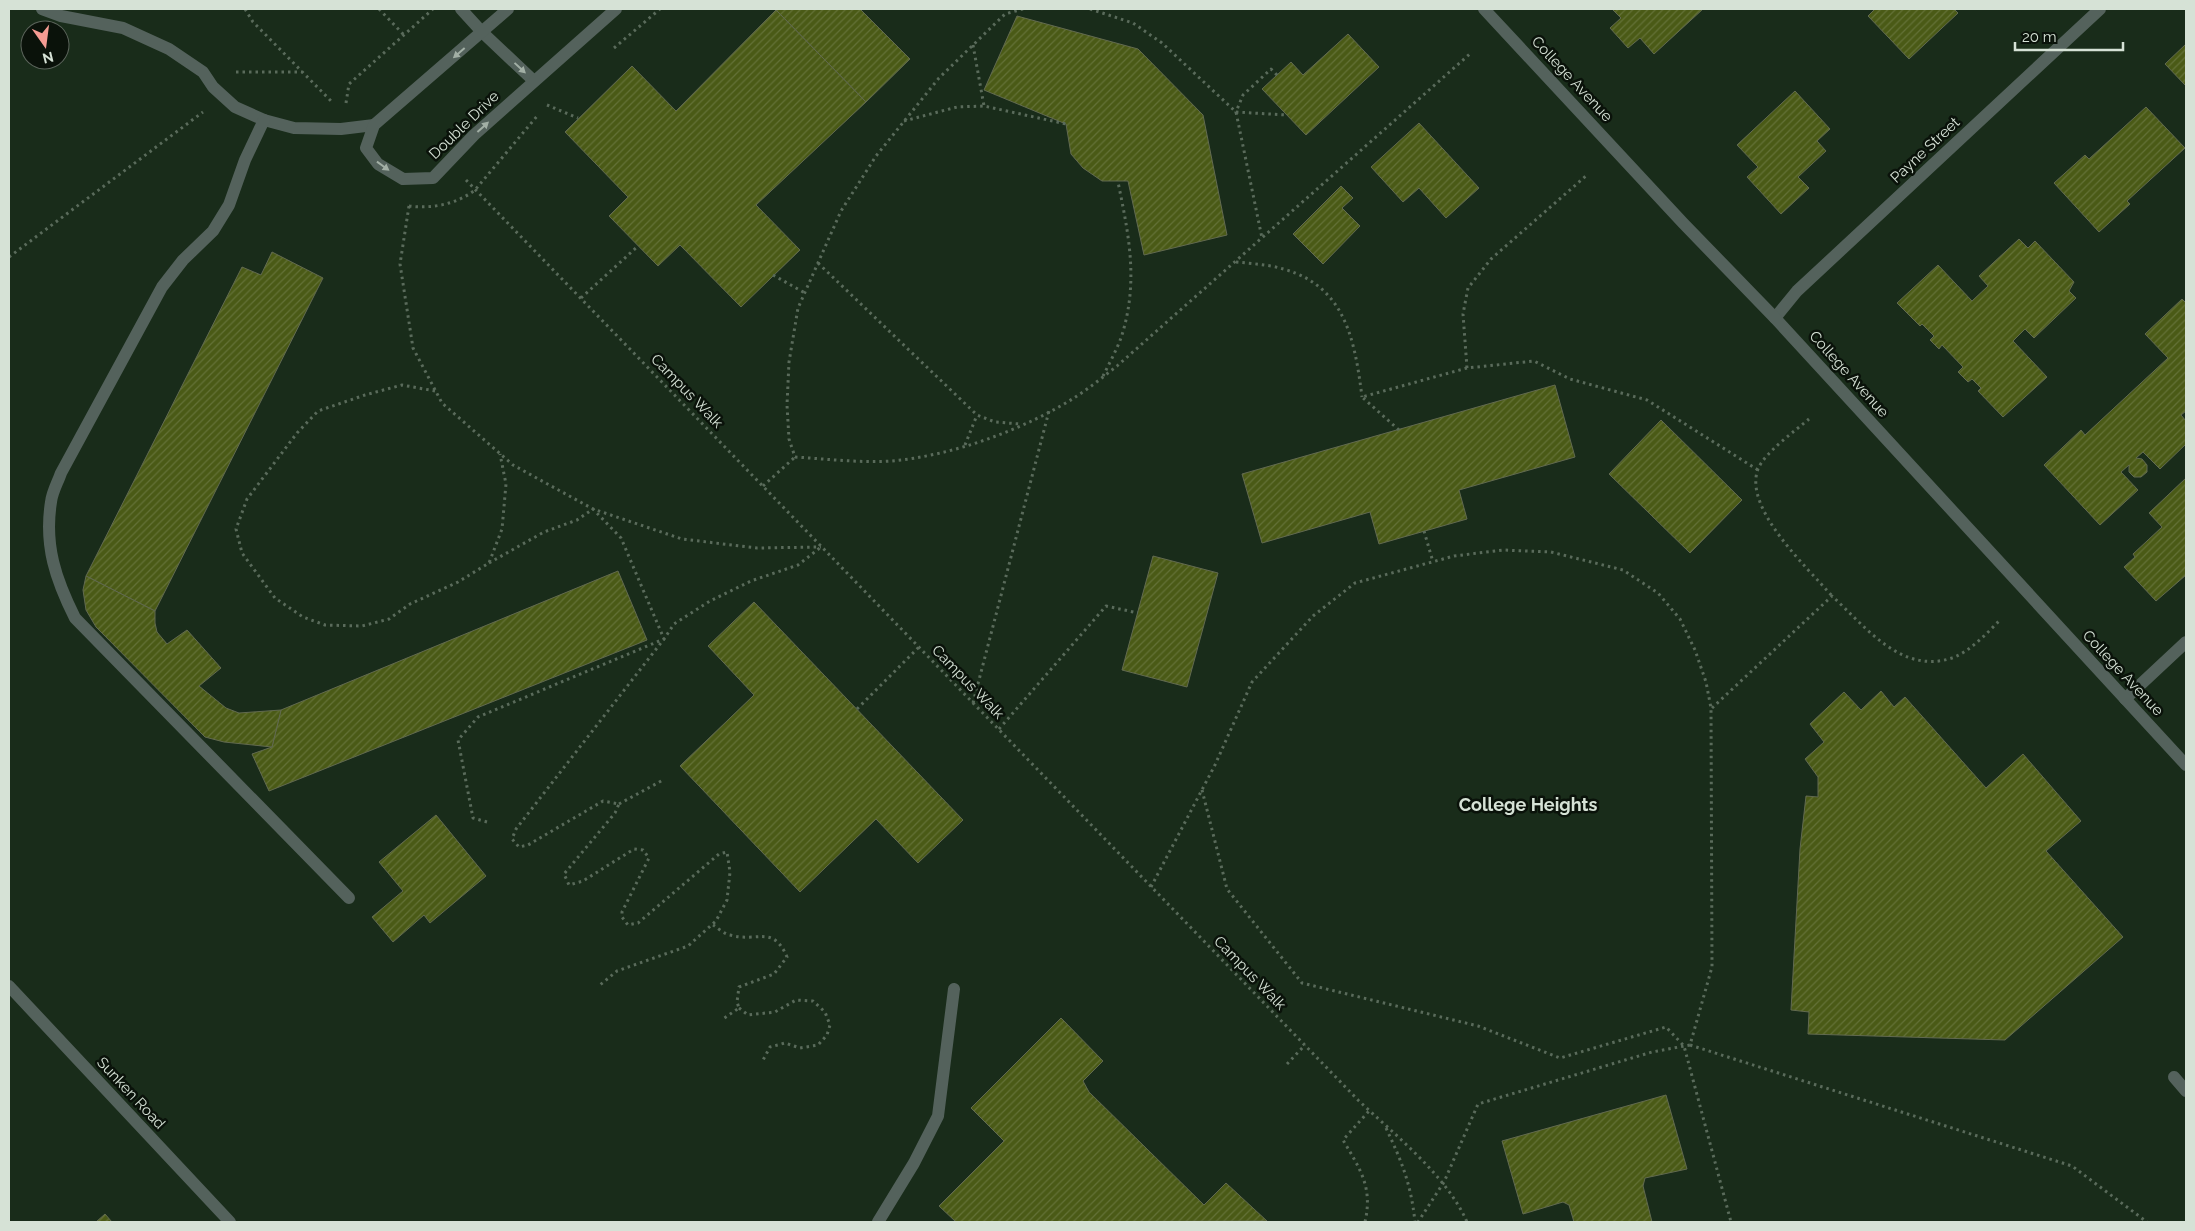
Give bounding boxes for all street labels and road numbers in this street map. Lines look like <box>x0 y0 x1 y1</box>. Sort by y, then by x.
street label: College Avenue <box>1528 33 1616 126</box>
street label: Double Drive <box>425 87 503 163</box>
street label: Payne Street <box>1887 113 1963 187</box>
street label: College Avenue <box>1805 327 1893 421</box>
street label: Campus Walk <box>647 350 727 432</box>
street label: College Avenue <box>2079 627 2167 720</box>
street label: Campus Walk <box>928 641 1008 723</box>
street label: Campus Walk <box>1210 932 1290 1014</box>
street label: Sunken Road <box>93 1053 169 1133</box>

